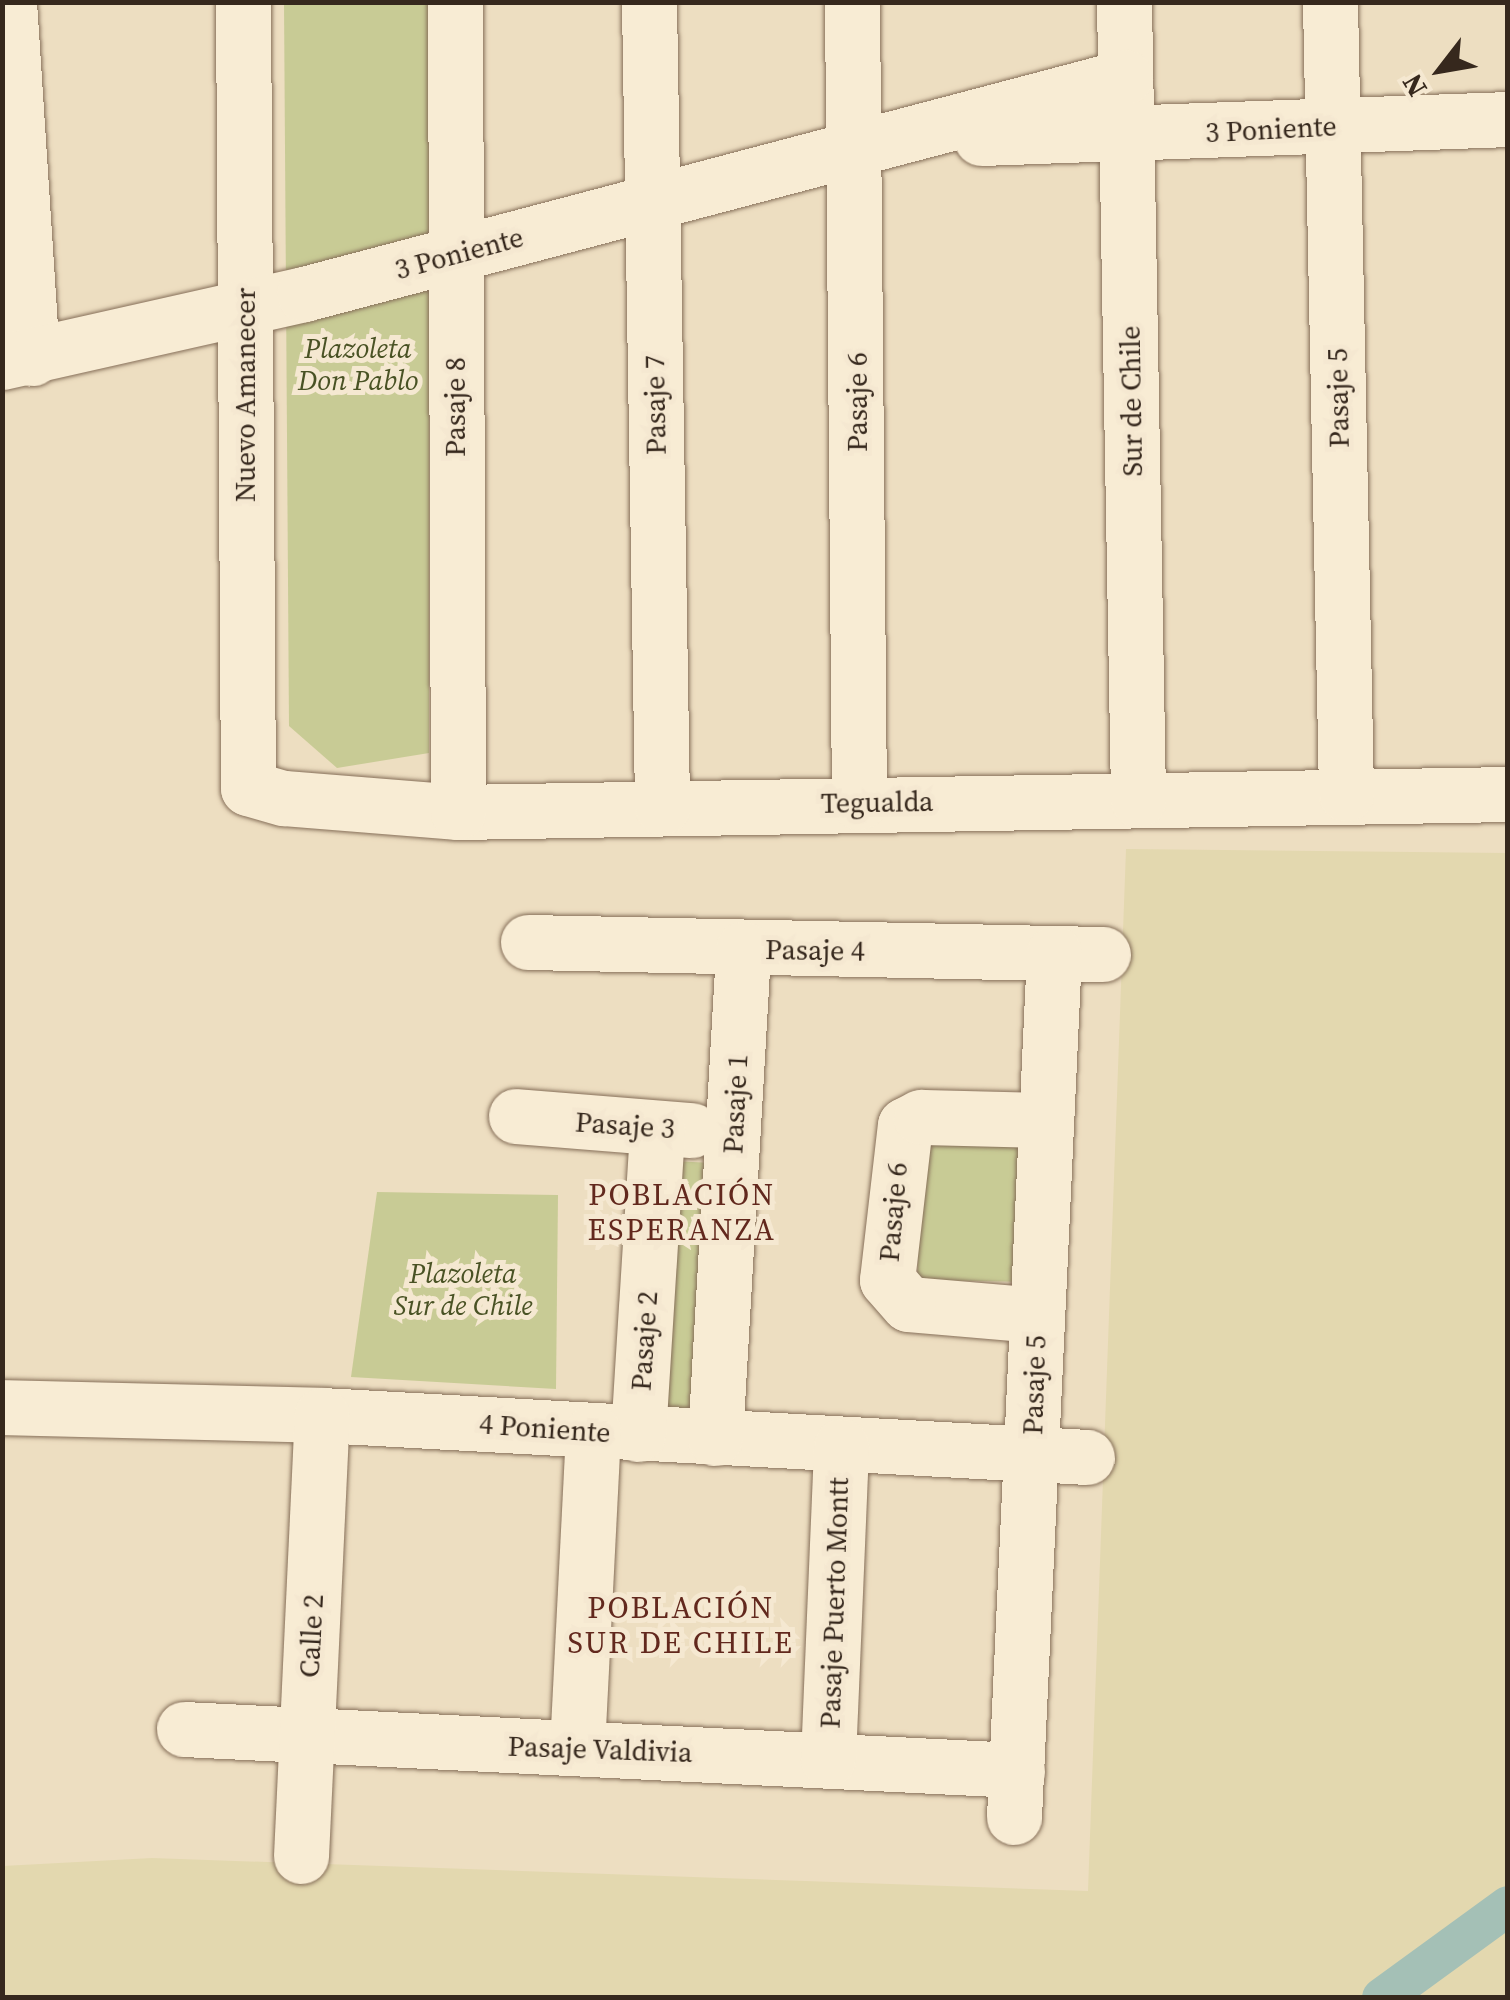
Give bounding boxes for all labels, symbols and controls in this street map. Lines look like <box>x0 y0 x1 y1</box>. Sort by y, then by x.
north arrow <box>1390 20 1490 120</box>
text: N <box>1393 67 1436 104</box>
street label: 3 Poniente <box>1204 109 1338 149</box>
street label: 3 Poniente <box>391 220 527 286</box>
street label: Nuevo Amanecer <box>228 288 262 502</box>
street label: Sur de Chile <box>1113 325 1149 477</box>
park label: Plazoleta Don Pablo <box>298 331 418 397</box>
street label: Pasaje 5 <box>1320 348 1356 448</box>
street label: Pasaje 6 <box>840 352 874 452</box>
street label: Pasaje 7 <box>637 355 673 455</box>
street label: Pasaje 8 <box>438 357 472 457</box>
street label: Tegualda <box>820 784 934 820</box>
street label: Pasaje 4 <box>765 932 865 968</box>
street label: Pasaje 1 <box>716 1053 754 1155</box>
street label: Pasaje 3 <box>574 1105 676 1145</box>
street label: Pasaje 6 <box>872 1161 914 1263</box>
district label: POBLACIÓN ESPERANZA <box>587 1177 777 1248</box>
park label: Plazoleta Sur de Chile <box>393 1256 533 1322</box>
street label: Pasaje 2 <box>624 1290 664 1392</box>
street label: Pasaje 5 <box>1015 1335 1053 1435</box>
street label: 4 Poniente <box>478 1407 612 1449</box>
street label: Pasaje Puerto Montt <box>813 1477 855 1729</box>
district label: POBLACIÓN SUR DE CHILE <box>568 1590 794 1660</box>
street label: Calle 2 <box>292 1593 330 1679</box>
street label: Pasaje Valdivia <box>507 1729 693 1769</box>

